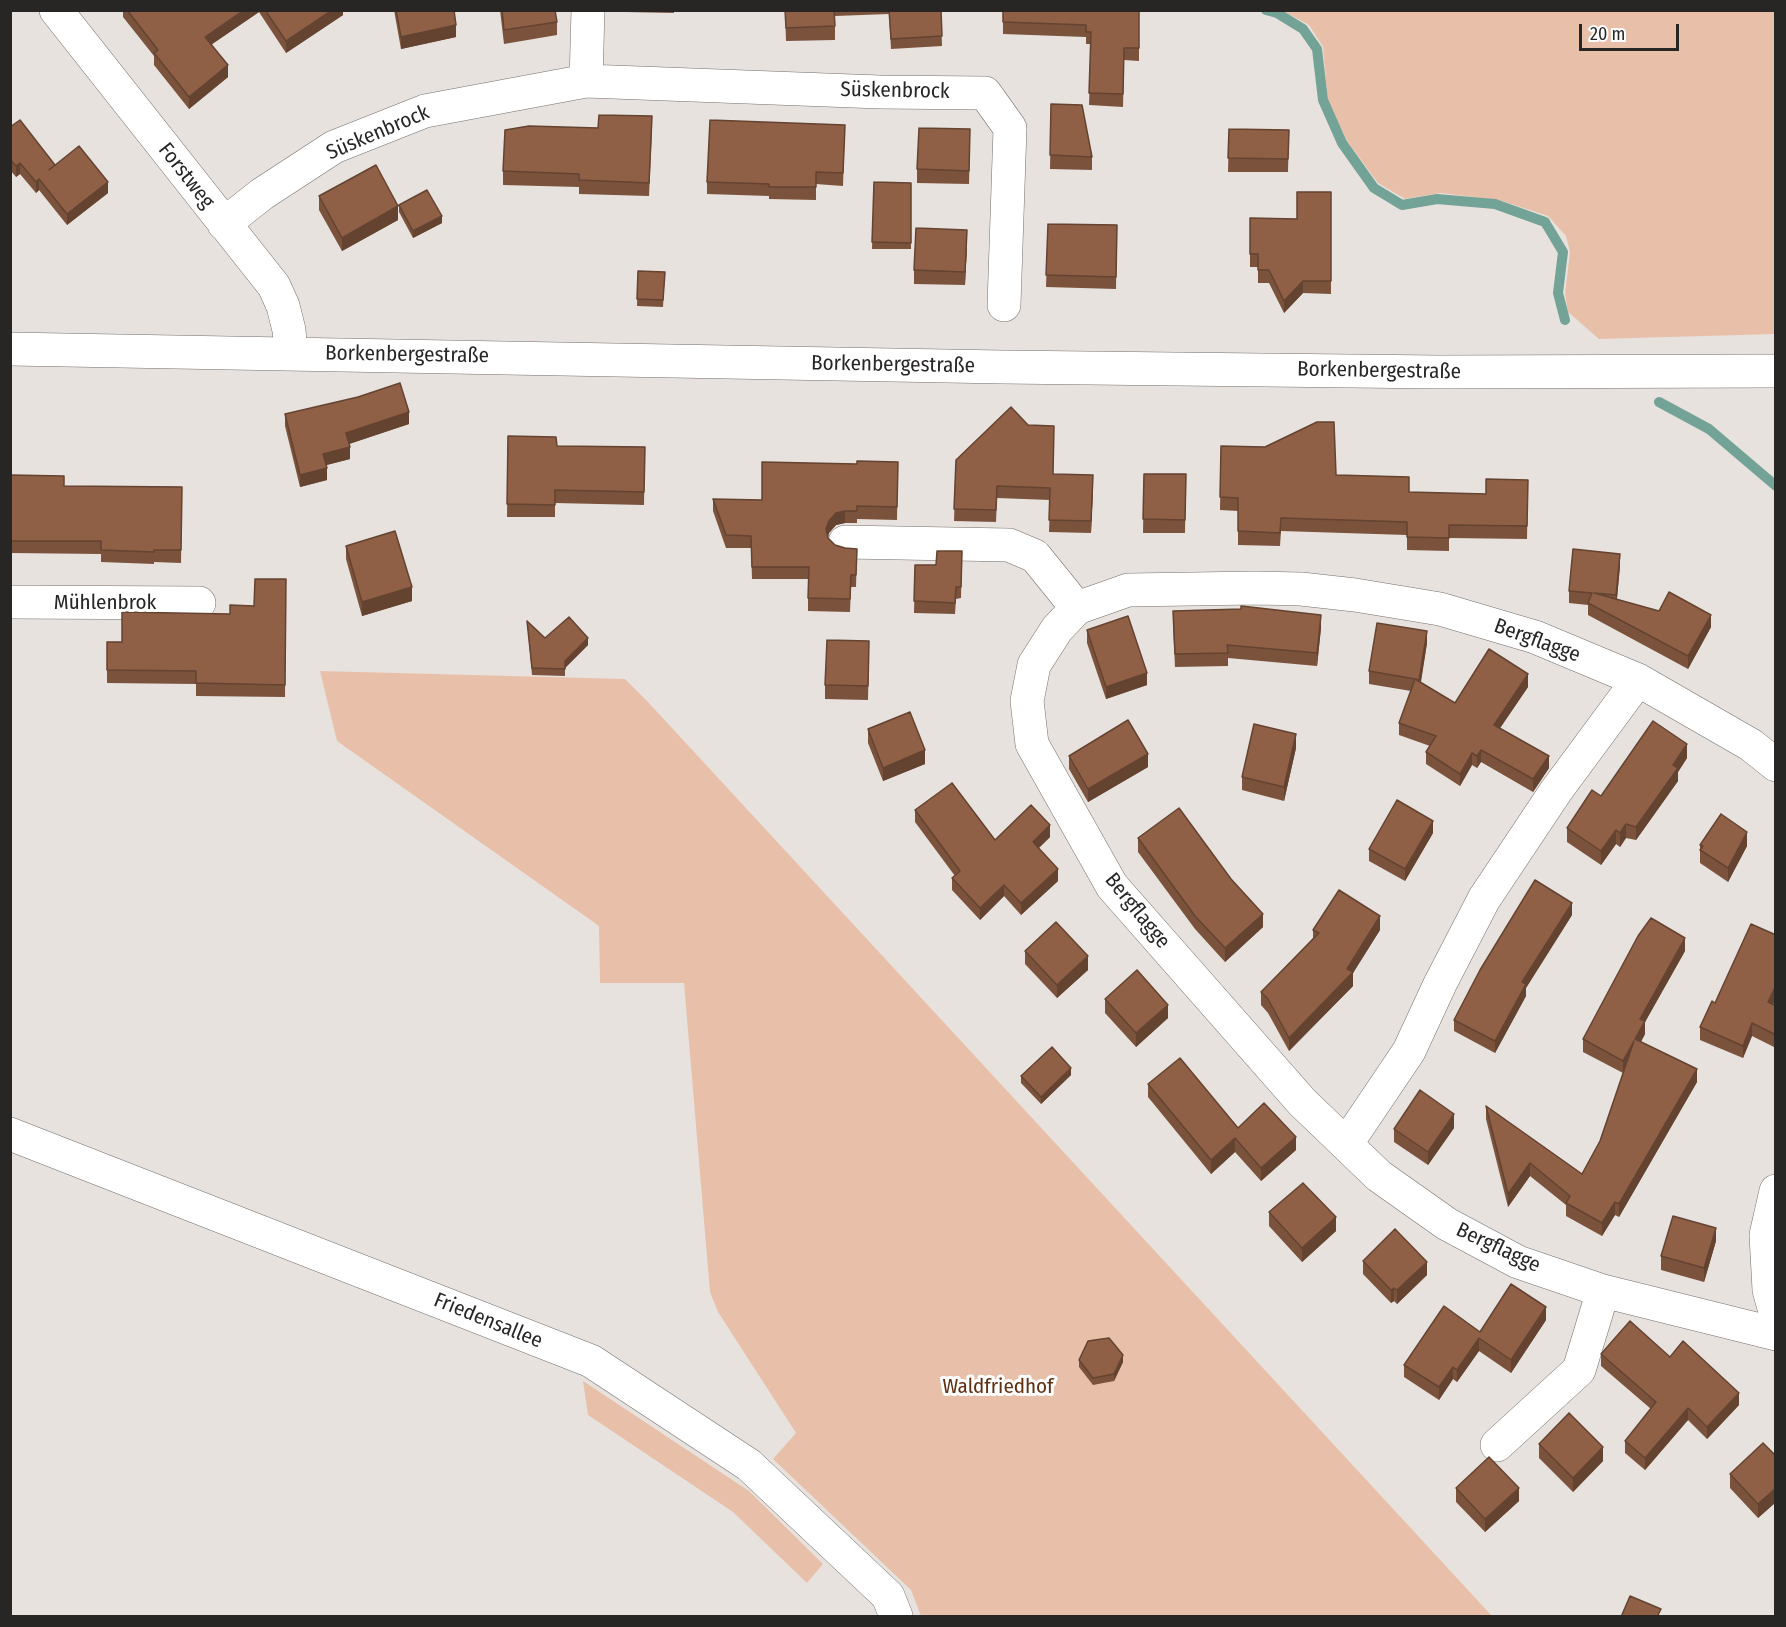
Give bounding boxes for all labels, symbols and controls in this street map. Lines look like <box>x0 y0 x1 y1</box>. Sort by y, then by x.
scale bar <box>1582 12 1682 50</box>
text: 20 m <box>1590 23 1625 45</box>
street label: Süskenbrock <box>840 77 950 105</box>
street label: Süskenbrock <box>323 100 433 166</box>
street label: Forstweg <box>153 138 219 214</box>
street label: Borkenbergestraße <box>325 341 489 369</box>
street label: Borkenbergestraße <box>811 351 975 379</box>
street label: Borkenbergestraße <box>1297 357 1461 385</box>
street label: Mühlenbrok <box>54 590 156 616</box>
street label: Bergflagge <box>1490 614 1584 668</box>
street label: Bergflagge <box>1099 868 1175 954</box>
street label: Bergflagge <box>1452 1218 1544 1278</box>
street label: Friedensallee <box>430 1288 546 1354</box>
park label: Waldfriedhof <box>942 1374 1054 1400</box>

